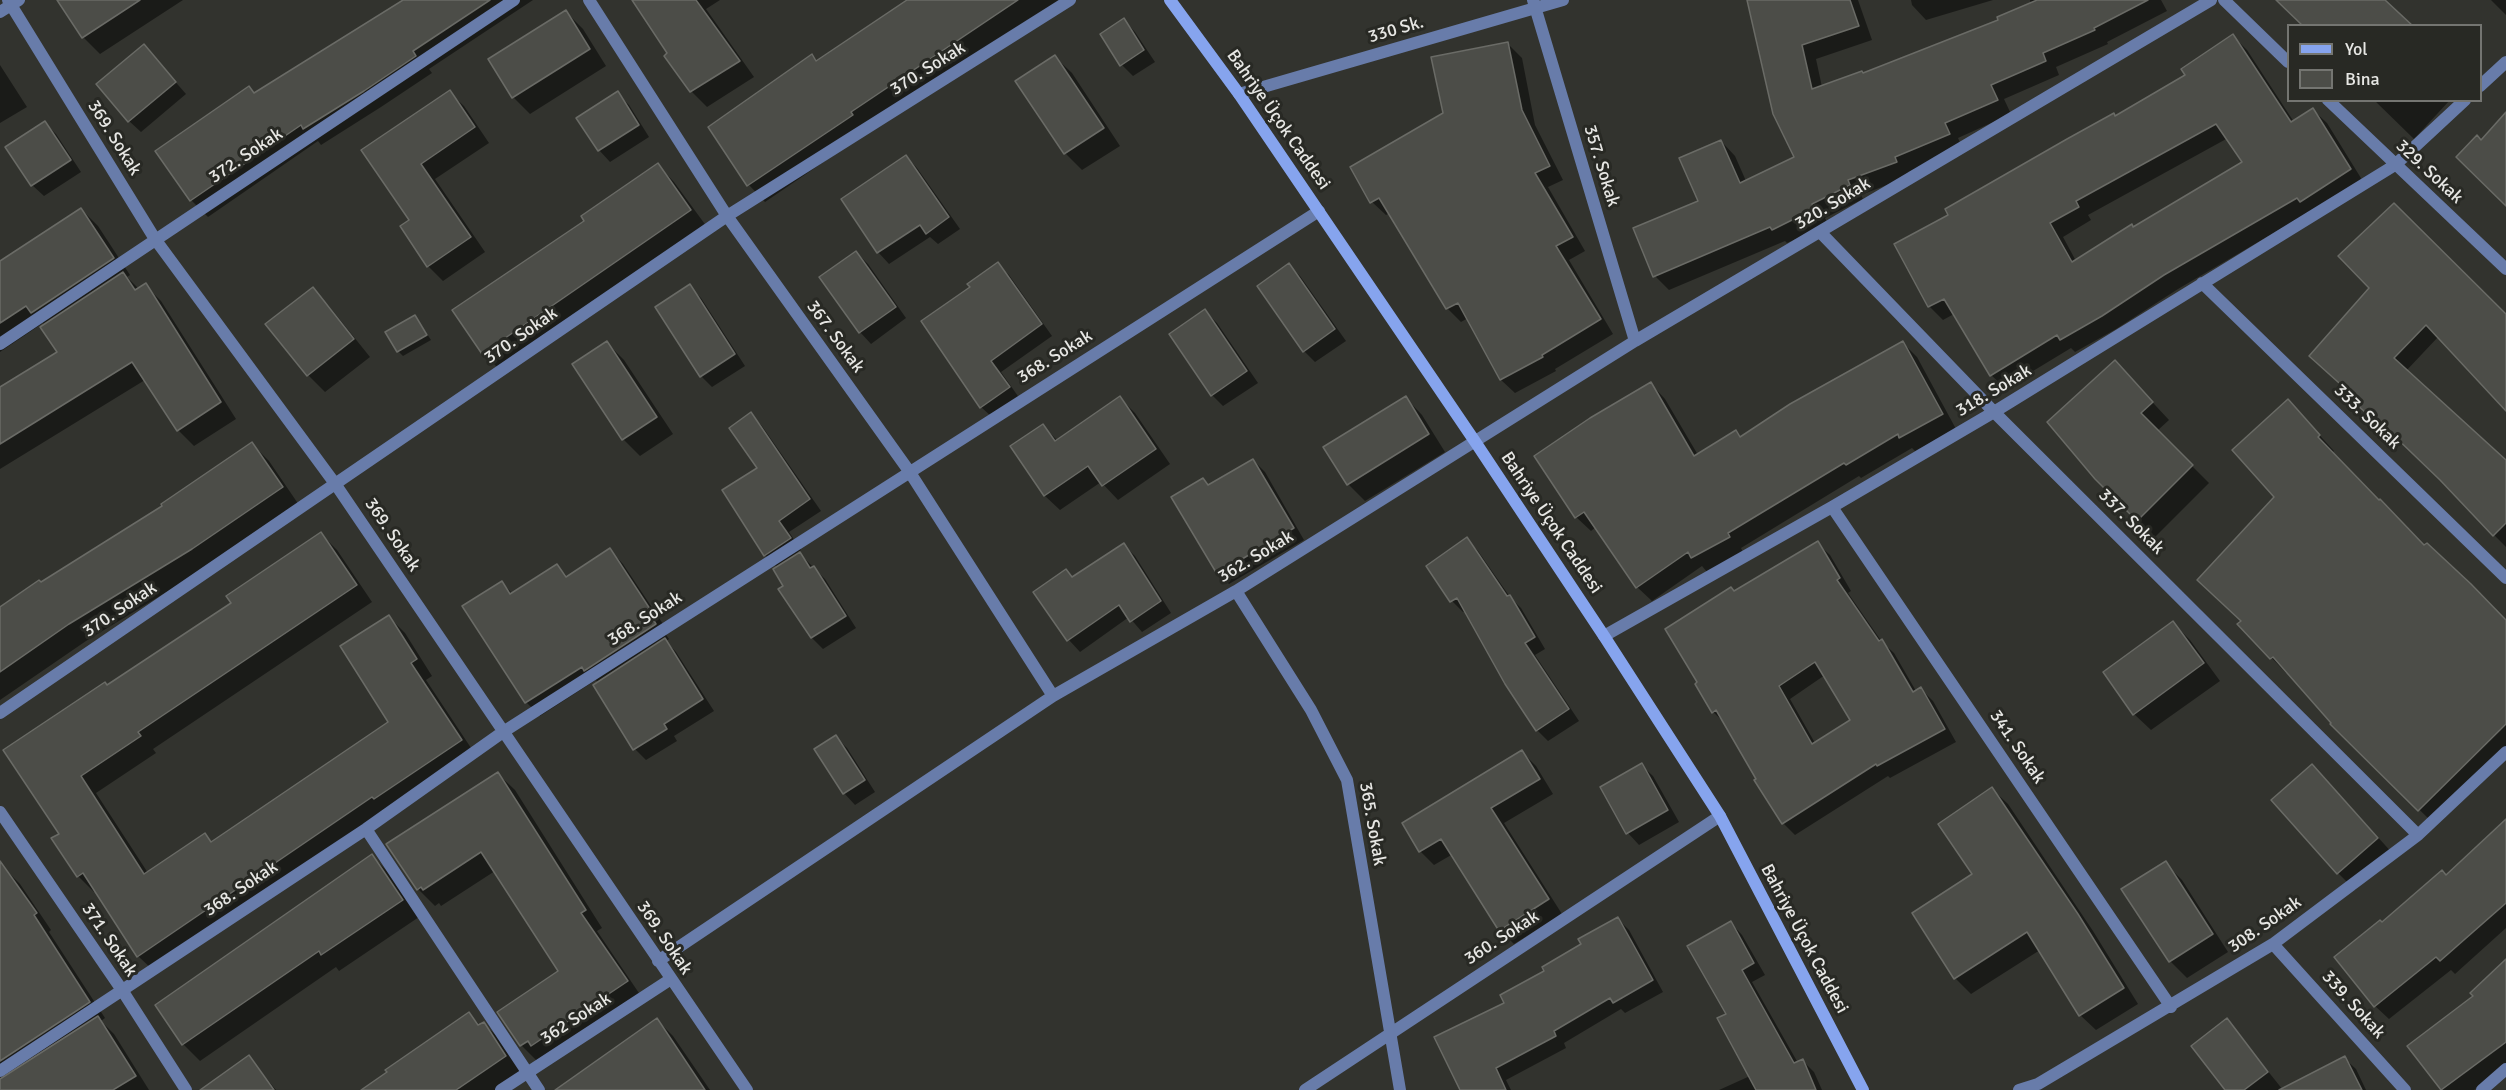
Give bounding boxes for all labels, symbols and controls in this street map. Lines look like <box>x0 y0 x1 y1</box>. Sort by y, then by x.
street label: 330 Sk. <box>1366 12 1426 48</box>
legend <box>2287 24 2482 102</box>
street label: 370. Sokak <box>886 37 970 101</box>
text: Yol <box>2345 38 2368 60</box>
street label: Bahriye Üçok Caddesi <box>1222 46 1334 194</box>
text: Bina <box>2345 68 2380 90</box>
street label: 369. Sokak <box>82 96 146 180</box>
street label: 357. Sokak <box>1578 122 1624 210</box>
street label: 372. Sokak <box>205 123 287 189</box>
street label: 329. Sokak <box>2391 135 2467 209</box>
street label: 320. Sokak <box>1791 173 1875 235</box>
street label: 367. Sokak <box>801 297 869 377</box>
street label: 370. Sokak <box>480 303 562 369</box>
street label: 368. Sokak <box>1013 325 1097 389</box>
street label: 318. Sokak <box>1952 360 2036 422</box>
street label: 333. Sokak <box>2329 380 2405 454</box>
street label: Bahriye Üçok Caddesi <box>1496 448 1606 598</box>
street label: 337. Sokak <box>2094 485 2168 559</box>
street label: 369. Sokak <box>359 494 425 576</box>
street label: 362. Sokak <box>1214 526 1298 588</box>
street label: 370. Sokak <box>79 577 161 643</box>
street label: 368. Sokak <box>604 587 686 651</box>
street label: 341. Sokak <box>1984 706 2050 788</box>
street label: 365. Sokak <box>1354 781 1390 867</box>
street label: 368. Sokak <box>200 856 282 922</box>
street label: Bahriye Üçok Caddesi <box>1755 861 1853 1017</box>
street label: 308. Sokak <box>2224 892 2306 958</box>
street label: 369. Sokak <box>631 897 697 979</box>
street label: 371. Sokak <box>76 899 142 981</box>
street label: 360. Sokak <box>1461 906 1543 970</box>
street label: 339. Sokak <box>2317 966 2389 1044</box>
street label: 362 Sokak <box>537 988 615 1050</box>

